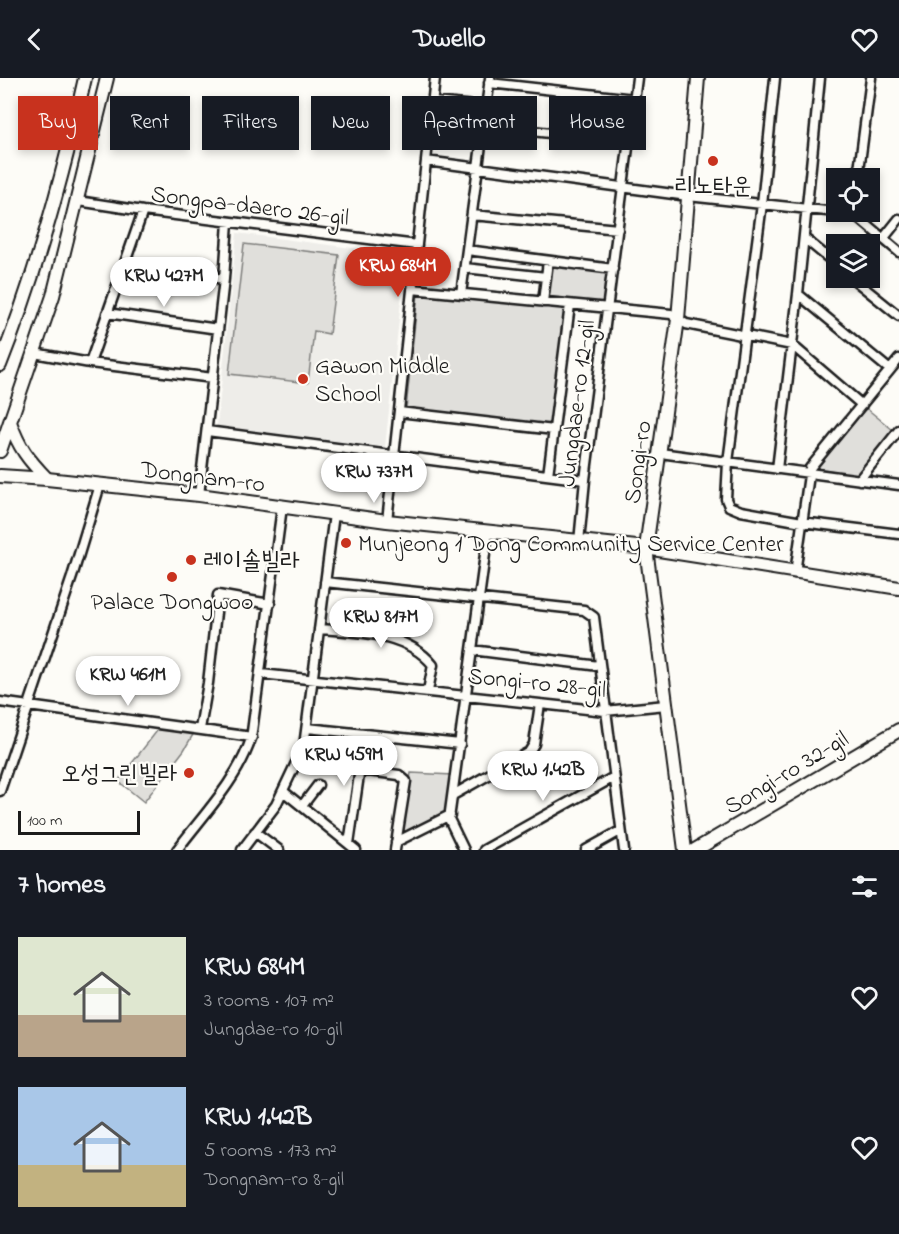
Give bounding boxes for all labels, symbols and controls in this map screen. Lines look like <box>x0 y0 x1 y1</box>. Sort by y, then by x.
text: Dwello <box>413 20 486 59</box>
icon: back <box>18 23 51 56</box>
icon: heart <box>848 23 881 56</box>
chip: Buy <box>18 96 98 150</box>
chip: Rent <box>110 96 190 150</box>
chip: Filters <box>202 96 299 150</box>
chip: New <box>311 96 390 150</box>
chip: Apartment <box>402 96 537 150</box>
chip: House <box>549 96 646 150</box>
marker: 리노타운 <box>706 154 720 168</box>
map controls <box>826 168 880 288</box>
button: locate <box>826 168 880 222</box>
place label: 리노타운 <box>674 170 752 205</box>
street label: Songpa-daero 26-gil <box>149 178 351 237</box>
button: layers <box>826 234 880 288</box>
pin: KRW 684M <box>336 247 460 298</box>
text: KRW 684M <box>359 252 437 281</box>
pin: KRW 427M <box>102 257 226 308</box>
text: KRW 427M <box>124 262 204 291</box>
street label: Jungdae-ro 12-gil <box>551 318 606 489</box>
place label: Gawon Middle School <box>315 350 450 413</box>
marker: Gawon Middle School <box>296 372 310 386</box>
street label: Songi-ro <box>616 418 663 506</box>
street label: Dongnam-ro <box>137 453 267 503</box>
pin: KRW 737M <box>312 453 436 504</box>
text: KRW 737M <box>335 458 413 487</box>
place label: Munjeong 1 Dong Community Service Center <box>358 528 784 564</box>
marker: Munjeong 1 Dong Community Service Center <box>339 536 353 550</box>
place label: 레이솔빌라 <box>203 545 300 580</box>
marker: 레이솔빌라 <box>184 553 198 567</box>
marker: Palace Dongwoo <box>165 570 179 584</box>
place label: Palace Dongwoo <box>90 586 254 621</box>
pin: KRW 817M <box>319 598 443 649</box>
text: KRW 817M <box>343 603 419 632</box>
pin: KRW 461M <box>66 656 190 707</box>
street label: Songi-ro 28-gil <box>466 660 608 709</box>
text: KRW 461M <box>90 661 166 690</box>
street label: Songi-ro 32-gil <box>718 723 856 825</box>
pin: KRW 459M <box>282 736 406 787</box>
text: KRW 459M <box>304 741 384 770</box>
pin: KRW 1.42B <box>474 751 612 802</box>
text: KRW 1.42B <box>501 756 585 785</box>
place label: 오성그린빌라 <box>61 758 177 793</box>
marker: 오성그린빌라 <box>182 766 196 780</box>
scale bar <box>18 808 140 836</box>
text: 100 m <box>27 809 62 833</box>
text: 7 homes <box>18 867 106 905</box>
icon: filters <box>848 870 881 903</box>
text: KRW 684M <box>204 949 305 987</box>
icon: home <box>66 961 138 1033</box>
icon: heart <box>848 981 881 1014</box>
text: 3 rooms · 107 m² <box>204 987 334 1016</box>
text: Jungdae-ro 10-gil <box>204 1016 343 1045</box>
text: KRW 1.42B <box>204 1099 312 1137</box>
icon: home <box>66 1111 138 1183</box>
icon: heart <box>848 1131 881 1164</box>
text: 5 rooms · 173 m² <box>204 1137 337 1166</box>
text: Dongnam-ro 8-gil <box>204 1166 344 1195</box>

